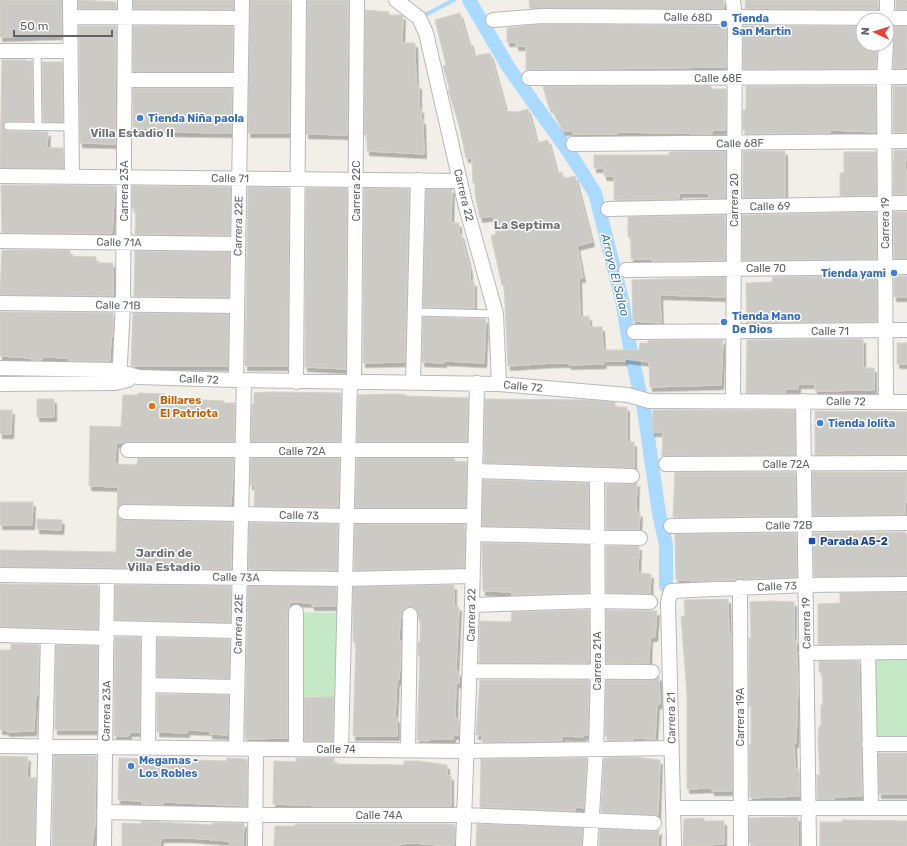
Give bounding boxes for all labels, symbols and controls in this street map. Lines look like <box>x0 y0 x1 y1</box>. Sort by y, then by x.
street label: Calle 68D <box>663 11 713 24</box>
scale bar <box>14 12 112 38</box>
place label: Tienda San Martin <box>732 12 791 38</box>
north arrow <box>855 12 895 52</box>
text: 50 m <box>20 19 48 33</box>
marker: Tienda San Martin <box>719 19 729 29</box>
text: N <box>859 27 872 36</box>
street label: Calle 68E <box>694 72 742 85</box>
place label: Tienda Niña paola <box>148 112 244 125</box>
marker: Tienda Niña paola <box>135 113 145 123</box>
district label: Villa Estadio II <box>90 126 174 140</box>
street label: Calle 68F <box>716 137 764 150</box>
street label: Carrera 23A <box>118 160 131 222</box>
street label: Carrera 22C <box>350 161 363 221</box>
street label: Carrera 22 <box>451 168 476 223</box>
street label: Calle 71 <box>211 172 249 185</box>
street label: Carrera 20 <box>728 173 741 227</box>
street label: Carrera 22E <box>231 195 246 256</box>
street label: Carrera 19 <box>879 197 892 249</box>
street label: Calle 69 <box>750 200 791 213</box>
district label: La Septima <box>494 218 560 232</box>
water label: Arroyo El Salao <box>598 231 632 318</box>
street label: Calle 71A <box>96 236 142 249</box>
street label: Calle 70 <box>746 262 786 275</box>
place label: Tienda yami <box>821 267 886 280</box>
marker: Tienda yami <box>889 268 899 278</box>
street label: Calle 71B <box>95 299 141 312</box>
place label: Tienda Mano De Dios <box>732 310 801 336</box>
marker: Tienda Mano De Dios <box>719 317 729 327</box>
street label: Calle 71 <box>811 325 849 338</box>
street label: Calle 72 <box>179 372 219 387</box>
street label: Calle 72 <box>503 378 543 395</box>
place label: Billares El Patriota <box>160 394 218 420</box>
street label: Calle 72 <box>826 395 866 408</box>
marker: Billares El Patriota <box>147 401 157 411</box>
place label: Tienda lolita <box>828 417 895 430</box>
marker: Tienda lolita <box>815 418 825 428</box>
street label: Calle 72A <box>278 445 326 458</box>
street label: Calle 72A <box>762 458 810 471</box>
street label: Calle 73 <box>279 509 319 522</box>
street label: Calle 72B <box>765 519 813 532</box>
place label: Parada A5-2 <box>820 535 888 548</box>
marker: Parada A5-2 <box>807 536 817 546</box>
district label: Jardin de Villa Estadio <box>127 546 201 574</box>
street label: Calle 73A <box>212 571 260 584</box>
street label: Calle 73 <box>757 579 798 594</box>
street label: Carrera 22 <box>465 588 478 642</box>
street label: Carrera 22E <box>231 593 246 654</box>
street label: Carrera 19 <box>800 597 813 649</box>
street label: Carrera 21A <box>591 631 604 691</box>
street label: Carrera 23A <box>99 680 114 742</box>
street label: Carrera 19A <box>734 687 747 746</box>
street label: Carrera 21 <box>665 692 678 744</box>
street label: Calle 74 <box>316 743 356 756</box>
place label: Megamas - Los Robles <box>139 754 198 780</box>
marker: Megamas - Los Robles <box>126 761 136 771</box>
street label: Calle 74A <box>355 809 403 822</box>

